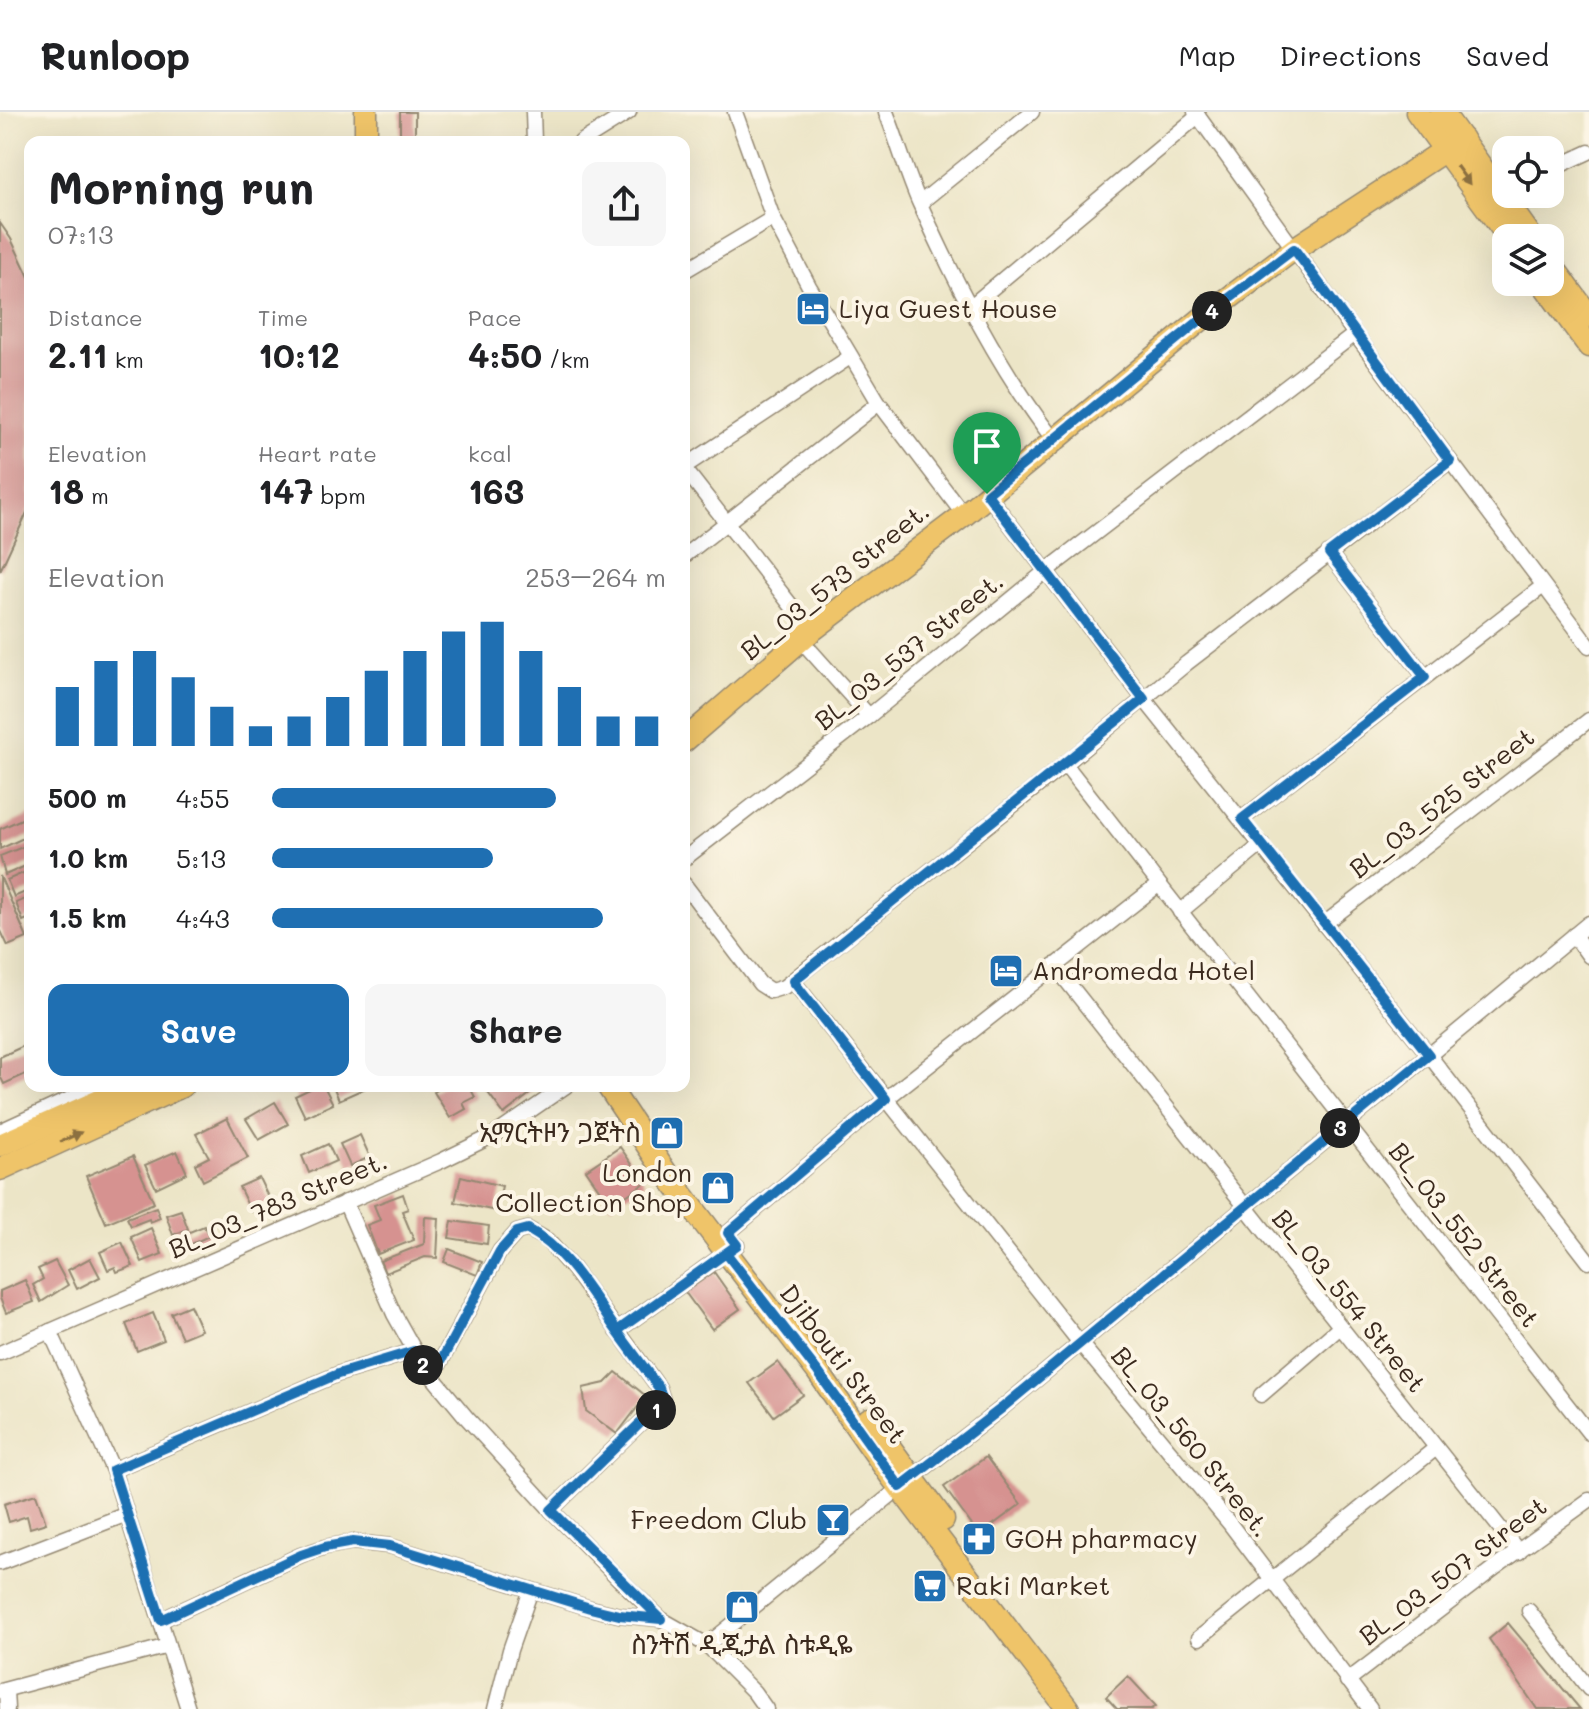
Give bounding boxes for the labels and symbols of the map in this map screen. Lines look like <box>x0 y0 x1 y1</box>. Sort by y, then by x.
one-way arrow <box>1455 164 1471 186</box>
hotel icon: Liya Guest House <box>794 290 832 328</box>
place label: Liya Guest House <box>839 291 1058 325</box>
pin: 4 <box>1192 291 1232 331</box>
pin <box>953 412 1021 494</box>
street label: BL_03_573 Street. <box>733 494 936 667</box>
street label: BL_03_537 Street. <box>807 564 1010 737</box>
street label: BL_03_525 Street <box>1342 719 1541 885</box>
hotel icon: Andromeda Hotel <box>987 952 1025 990</box>
place label: Andromeda Hotel <box>1032 953 1255 987</box>
pin: 3 <box>1320 1108 1360 1148</box>
shop icon: ኢማርትዞን ጋጀትስ <box>648 1114 686 1152</box>
place label: ኢማርትዞን ጋጀትስ <box>479 1115 641 1149</box>
one-way arrow <box>59 1130 83 1144</box>
street label: BL_03_552 Street <box>1382 1135 1548 1334</box>
street label: BL_03_783 Street. <box>163 1143 392 1265</box>
place label: London Collection Shop <box>495 1155 692 1219</box>
shop icon: London Collection Shop <box>699 1169 737 1207</box>
street label: BL_03_554 Street <box>1265 1202 1434 1399</box>
street label: Djibouti Street <box>773 1277 915 1450</box>
street label: BL_03_560 Street. <box>1104 1339 1279 1544</box>
pin: 2 <box>403 1345 443 1385</box>
pin: 1 <box>636 1390 676 1430</box>
street label: BL_03_507 Street <box>1352 1488 1553 1652</box>
bar icon: Freedom Club <box>814 1501 852 1539</box>
place label: Freedom Club <box>630 1502 807 1536</box>
pharmacy icon: GOH pharmacy <box>960 1520 998 1558</box>
place label: GOH pharmacy <box>1005 1521 1197 1555</box>
supermarket icon: Raki Market <box>911 1567 949 1605</box>
place label: Raki Market <box>956 1568 1110 1602</box>
shop icon: ስንትሽ ዲጂታል ስቱዲዬ <box>723 1588 761 1626</box>
place label: ስንትሽ ዲጂታል ስቱዲዬ <box>631 1627 853 1661</box>

